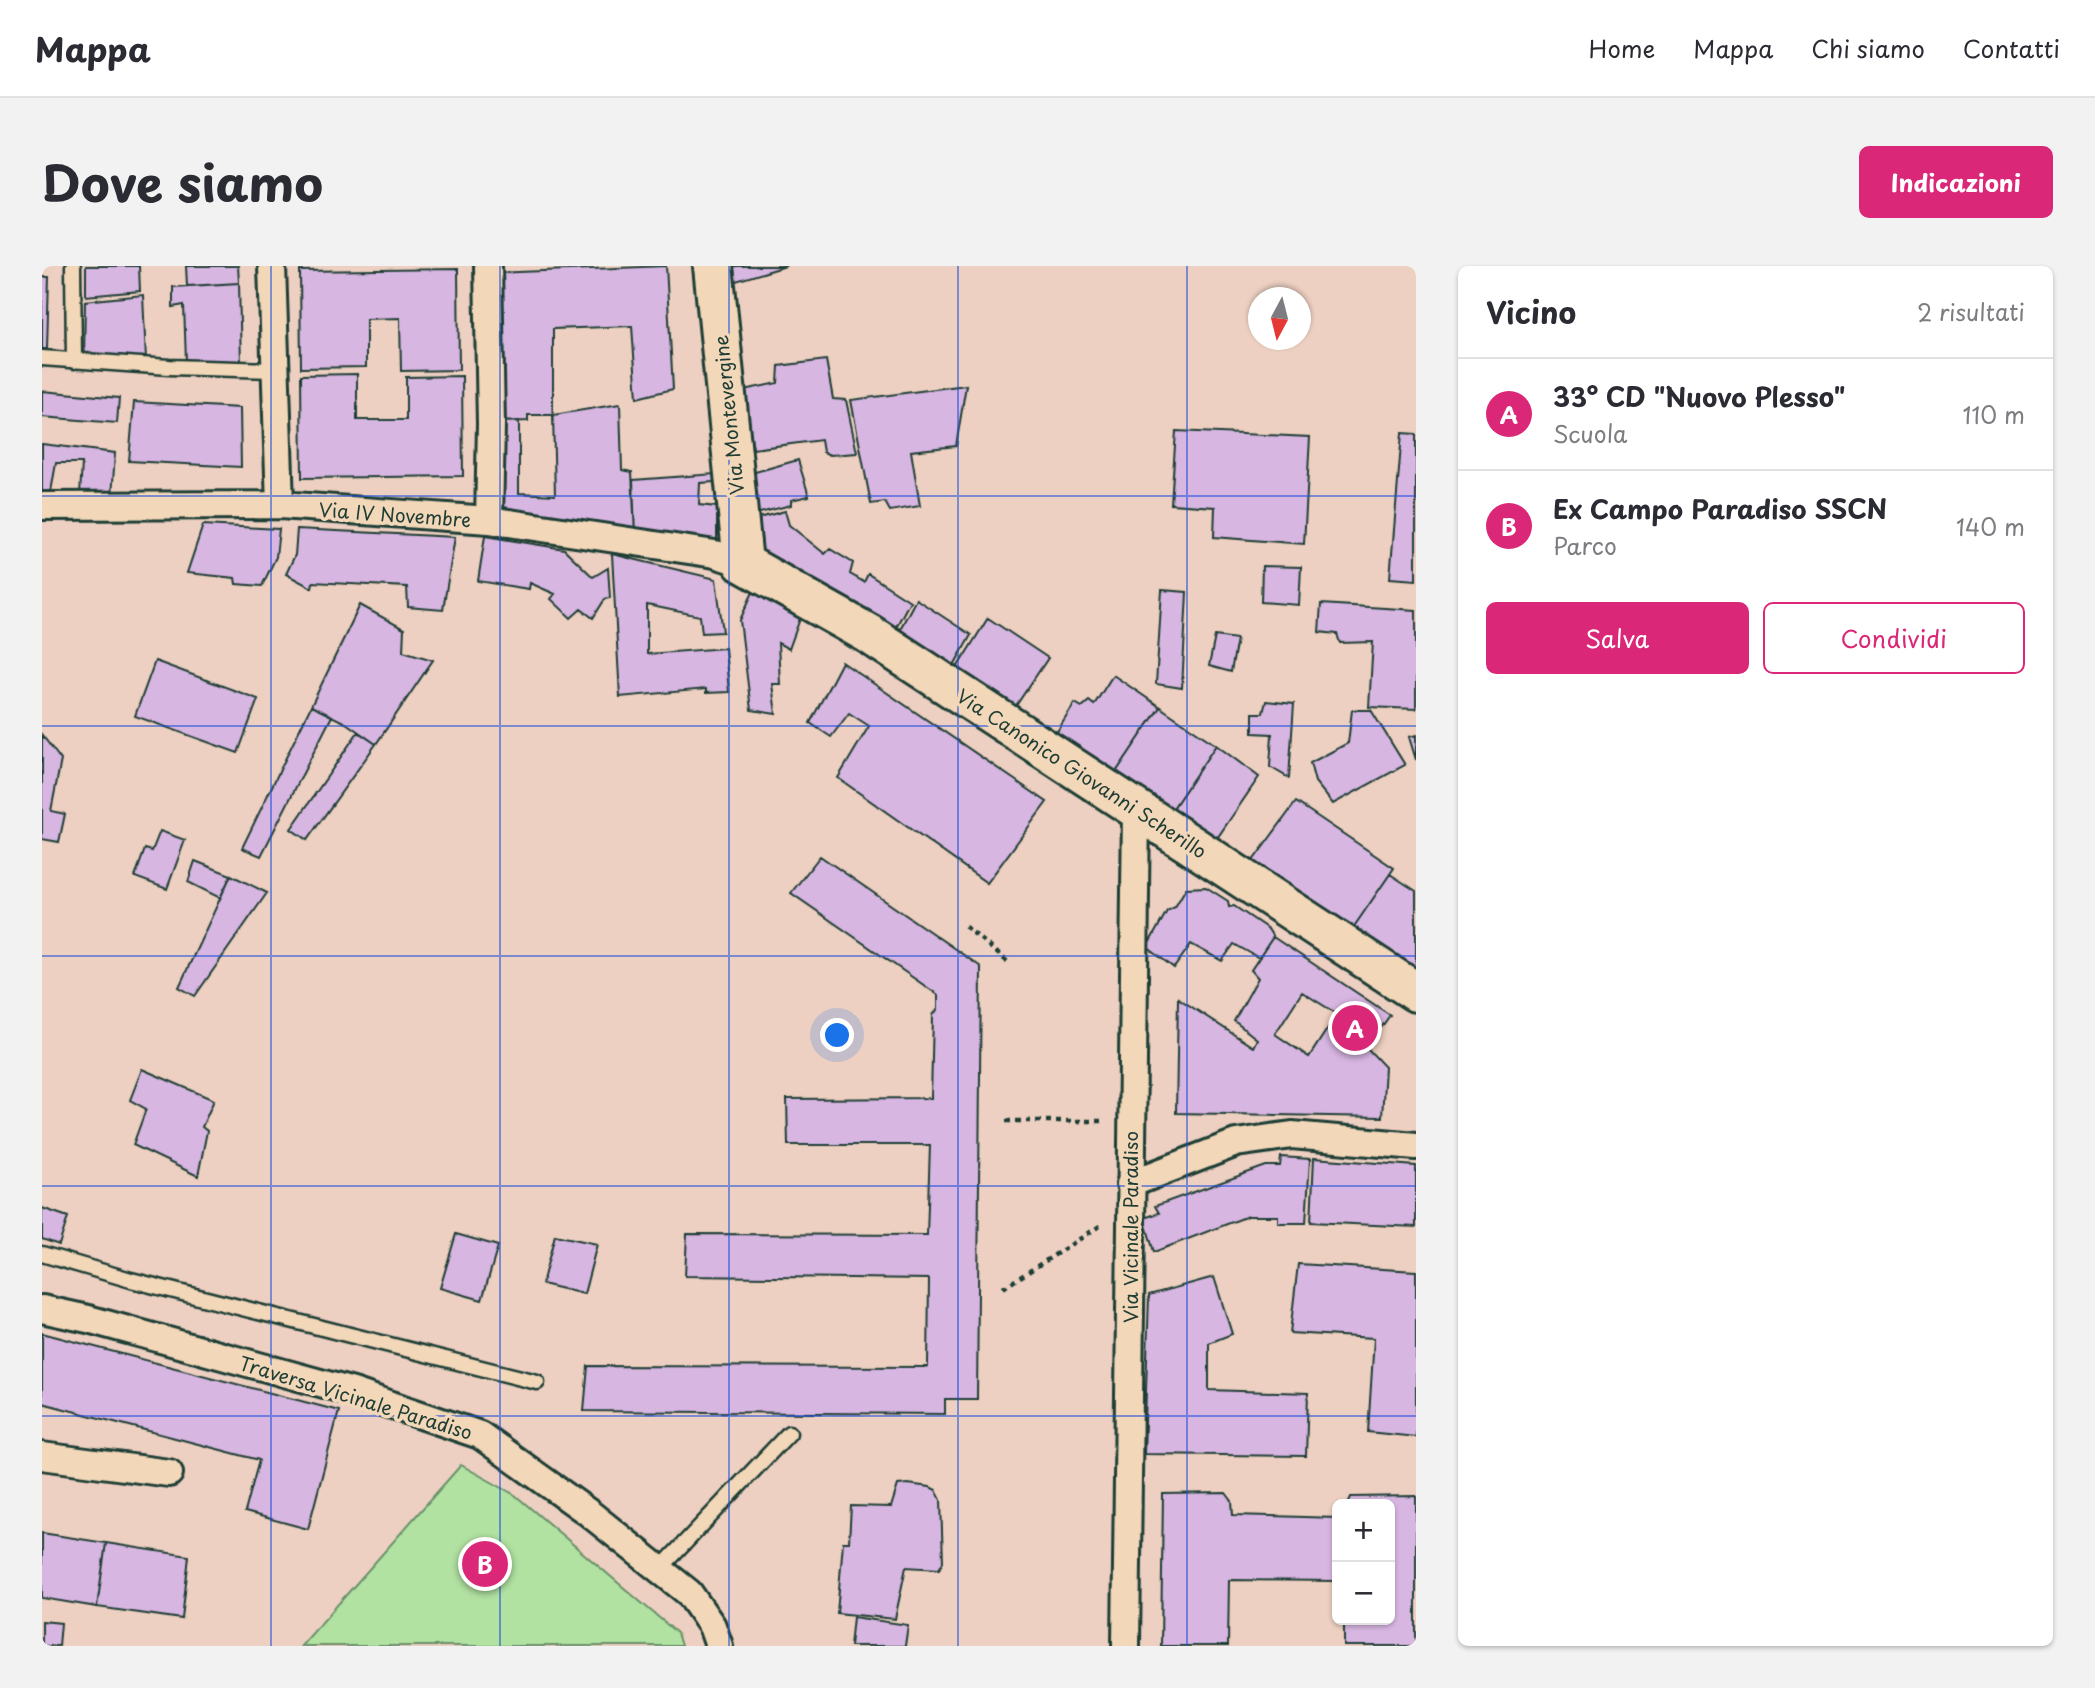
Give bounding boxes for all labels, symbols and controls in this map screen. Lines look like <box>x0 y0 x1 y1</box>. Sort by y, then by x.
text: Mappa <box>35 23 151 73</box>
text: Home <box>1589 30 1655 66</box>
text: Mappa <box>1693 30 1773 66</box>
text: Chi siamo <box>1811 30 1925 66</box>
text: Contatti <box>1963 30 2060 66</box>
text: Dove siamo <box>42 145 323 219</box>
button: Indicazioni <box>1859 146 2053 218</box>
north arrow <box>1248 287 1311 350</box>
text: Vicino <box>1486 289 1576 334</box>
text: 2 risultati <box>1917 294 2025 329</box>
street label: Via Montevergine <box>706 334 750 496</box>
text: 33° CD "Nuovo Plesso" <box>1553 377 1845 416</box>
text: A <box>1500 397 1518 432</box>
text: 110 m <box>1963 397 2025 432</box>
text: Scuola <box>1553 416 1627 451</box>
text: Ex Campo Paradiso SSCN <box>1553 489 1887 528</box>
street label: Via IV Novembre <box>318 495 472 533</box>
text: B <box>1501 509 1517 544</box>
text: 140 m <box>1956 509 2025 544</box>
text: Parco <box>1553 528 1617 563</box>
button: Salva <box>1486 602 1749 674</box>
button: Condividi <box>1763 602 2025 674</box>
street label: Via Canonico Giovanni Scherillo <box>951 681 1213 865</box>
pin: A <box>1332 1002 1378 1054</box>
your location <box>820 1018 854 1052</box>
street label: Via Vicinale Paradiso <box>1116 1131 1144 1323</box>
street label: Traversa Vicinale Paradiso <box>236 1348 476 1446</box>
map controls <box>1332 1499 1395 1625</box>
button: + <box>1332 1499 1395 1562</box>
pin: B <box>462 1538 508 1590</box>
button: − <box>1332 1562 1395 1625</box>

